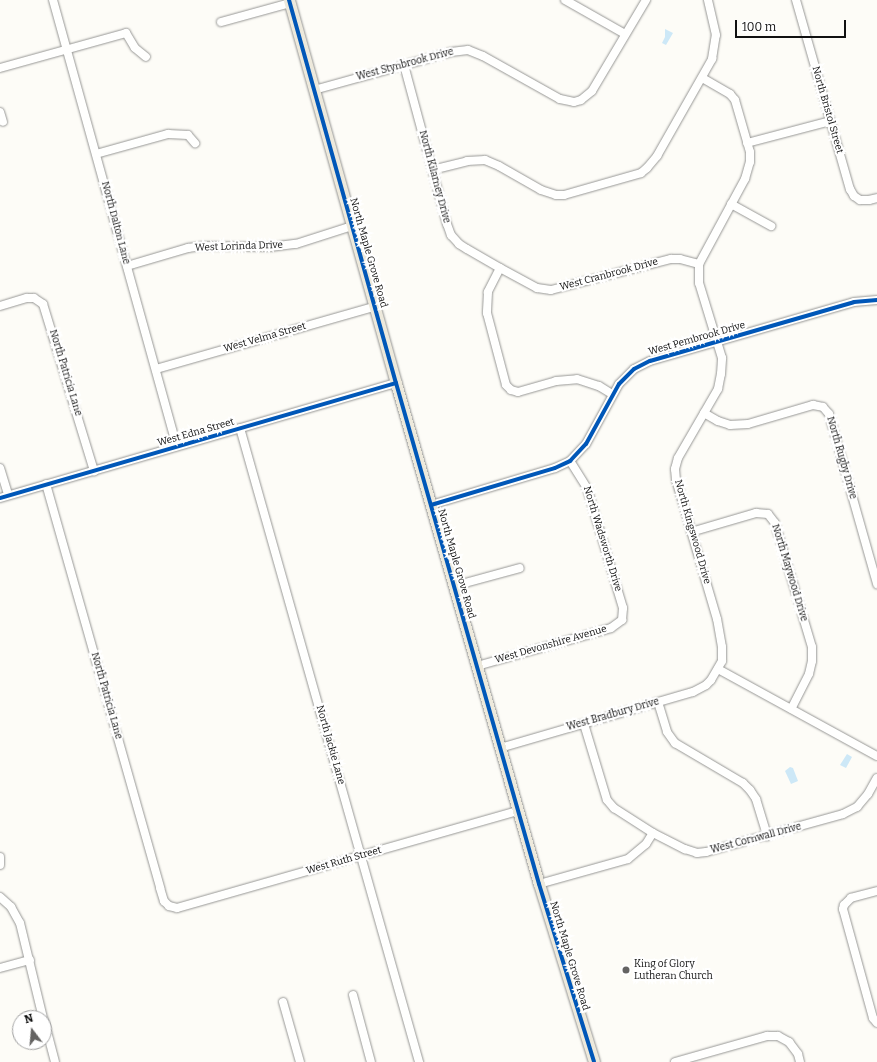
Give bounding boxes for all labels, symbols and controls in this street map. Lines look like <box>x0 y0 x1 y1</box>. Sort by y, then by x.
scale bar <box>737 12 848 38</box>
text: 100 m <box>742 20 776 34</box>
street label: West Stynbrook Drive <box>355 46 455 84</box>
street label: North Bristol Street <box>809 65 845 155</box>
street label: North Kilarney Drive <box>416 129 452 225</box>
street label: North Dalton Lane <box>98 180 132 266</box>
street label: North Maple Grove Road <box>347 197 389 309</box>
street label: West Lorinda Drive <box>195 239 283 255</box>
street label: West Cranbrook Drive <box>559 256 659 294</box>
street label: West Pembrook Drive <box>647 319 747 359</box>
street label: West Velma Street <box>222 320 308 356</box>
street label: North Patricia Lane <box>46 328 84 418</box>
street label: North Rugby Drive <box>823 415 859 501</box>
street label: West Edna Street <box>156 416 236 450</box>
street label: North Kingswood Drive <box>671 478 713 586</box>
street label: North Wadsworth Drive <box>580 485 624 593</box>
street label: North Maple Grove Road <box>435 508 477 620</box>
street label: North Maywood Drive <box>769 523 809 623</box>
street label: West Devonshire Avenue <box>494 623 608 667</box>
street label: North Patricia Lane <box>88 651 124 741</box>
street label: West Bradbury Drive <box>565 696 661 734</box>
street label: North Jackie Lane <box>313 704 347 786</box>
street label: West Cornwall Drive <box>709 821 803 857</box>
street label: West Ruth Street <box>305 844 383 878</box>
street label: North Maple Grove Road <box>547 900 591 1012</box>
place label: King of Glory Lutheran Church <box>634 958 713 982</box>
marker: King of Glory Lutheran Church <box>621 965 631 975</box>
north arrow <box>12 1010 52 1050</box>
text: N <box>23 1012 35 1026</box>

